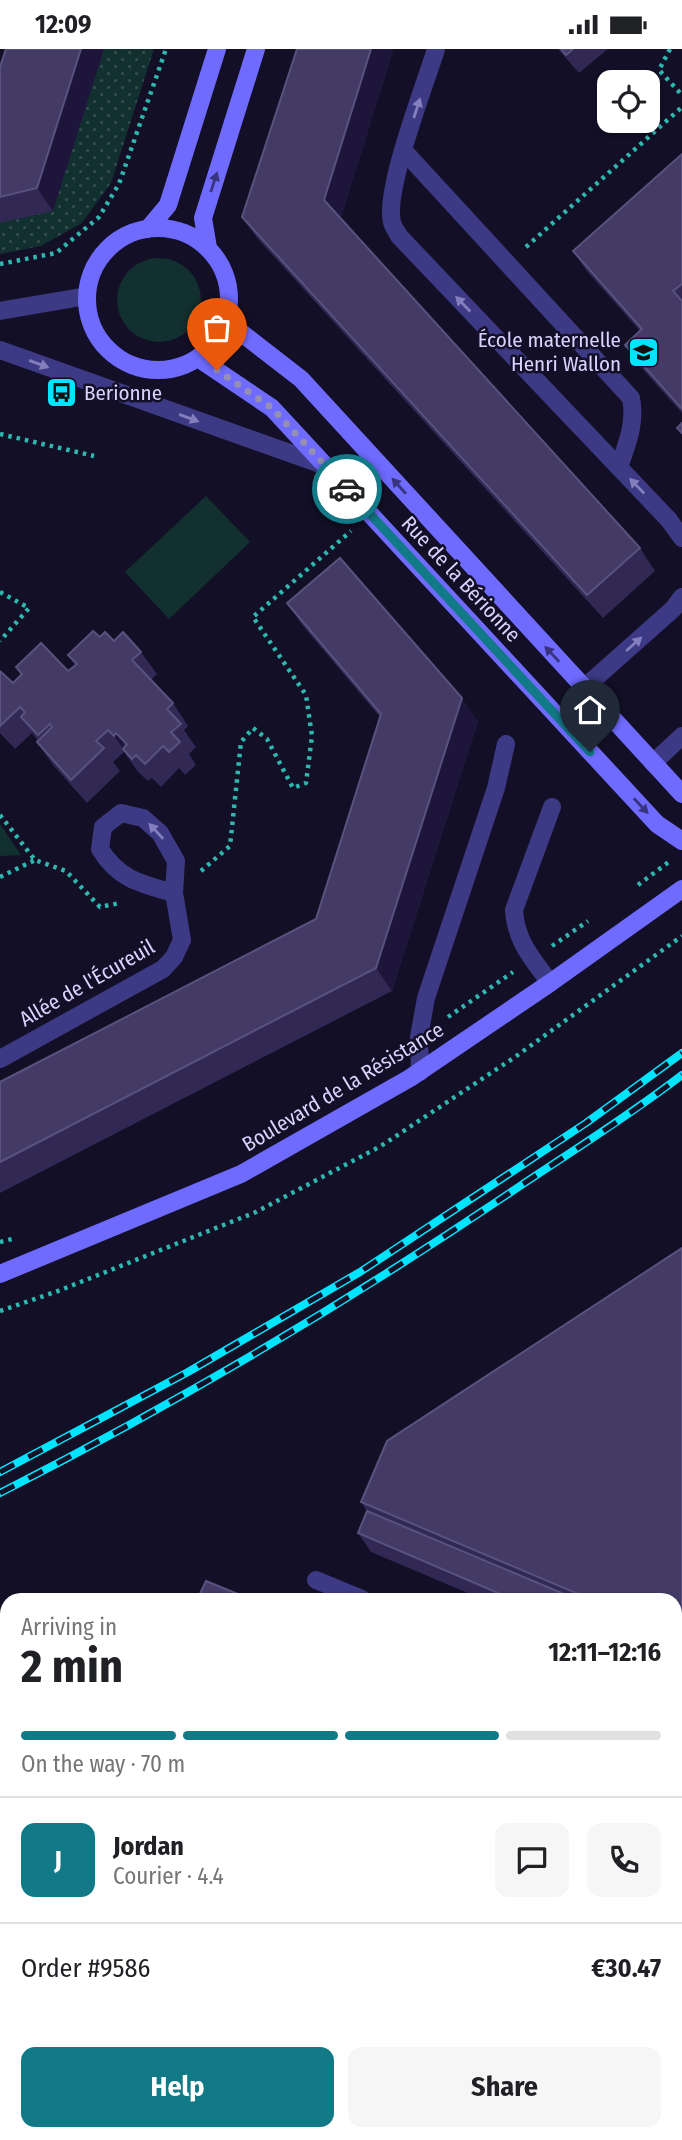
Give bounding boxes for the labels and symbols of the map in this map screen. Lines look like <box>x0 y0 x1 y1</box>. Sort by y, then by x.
one-way arrow <box>413 98 423 119</box>
one-way arrow <box>209 171 220 192</box>
one-way arrow <box>456 296 472 313</box>
pin <box>187 298 247 370</box>
place label: École maternelle Henri Wallon <box>478 327 621 377</box>
school or university icon: École maternelle Henri Wallon <box>627 335 661 369</box>
one-way arrow <box>29 359 50 370</box>
bus stop icon: Berionne <box>44 376 78 410</box>
place label: Berionne <box>84 380 162 406</box>
one-way arrow <box>178 412 199 423</box>
courier <box>312 454 382 524</box>
one-way arrow <box>391 477 407 495</box>
one-way arrow <box>629 478 646 495</box>
street label: Rue de la Bérionne <box>396 511 526 647</box>
one-way arrow <box>625 636 643 652</box>
one-way arrow <box>545 646 561 663</box>
pin <box>560 680 620 752</box>
one-way arrow <box>632 797 648 814</box>
one-way arrow <box>148 822 164 840</box>
street label: Allée de l'Écureuil <box>15 934 160 1032</box>
street label: Boulevard de la Résistance <box>238 1016 448 1158</box>

